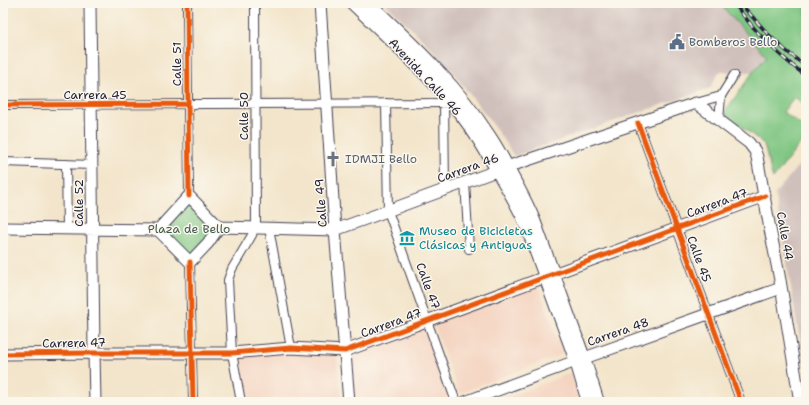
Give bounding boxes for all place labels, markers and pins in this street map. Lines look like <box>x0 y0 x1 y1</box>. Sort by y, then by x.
public building icon: Bomberos Bello <box>668 33 686 51</box>
place label: Bomberos Bello <box>689 34 777 50</box>
church icon: IDMJI Bello <box>324 150 342 168</box>
place label: IDMJI Bello <box>345 151 417 167</box>
place label: Museo de Bicicletas Clásicas y Antiguas <box>419 223 533 253</box>
museum icon: Museo de Bicicletas Clásicas y Antiguas <box>398 229 416 247</box>

